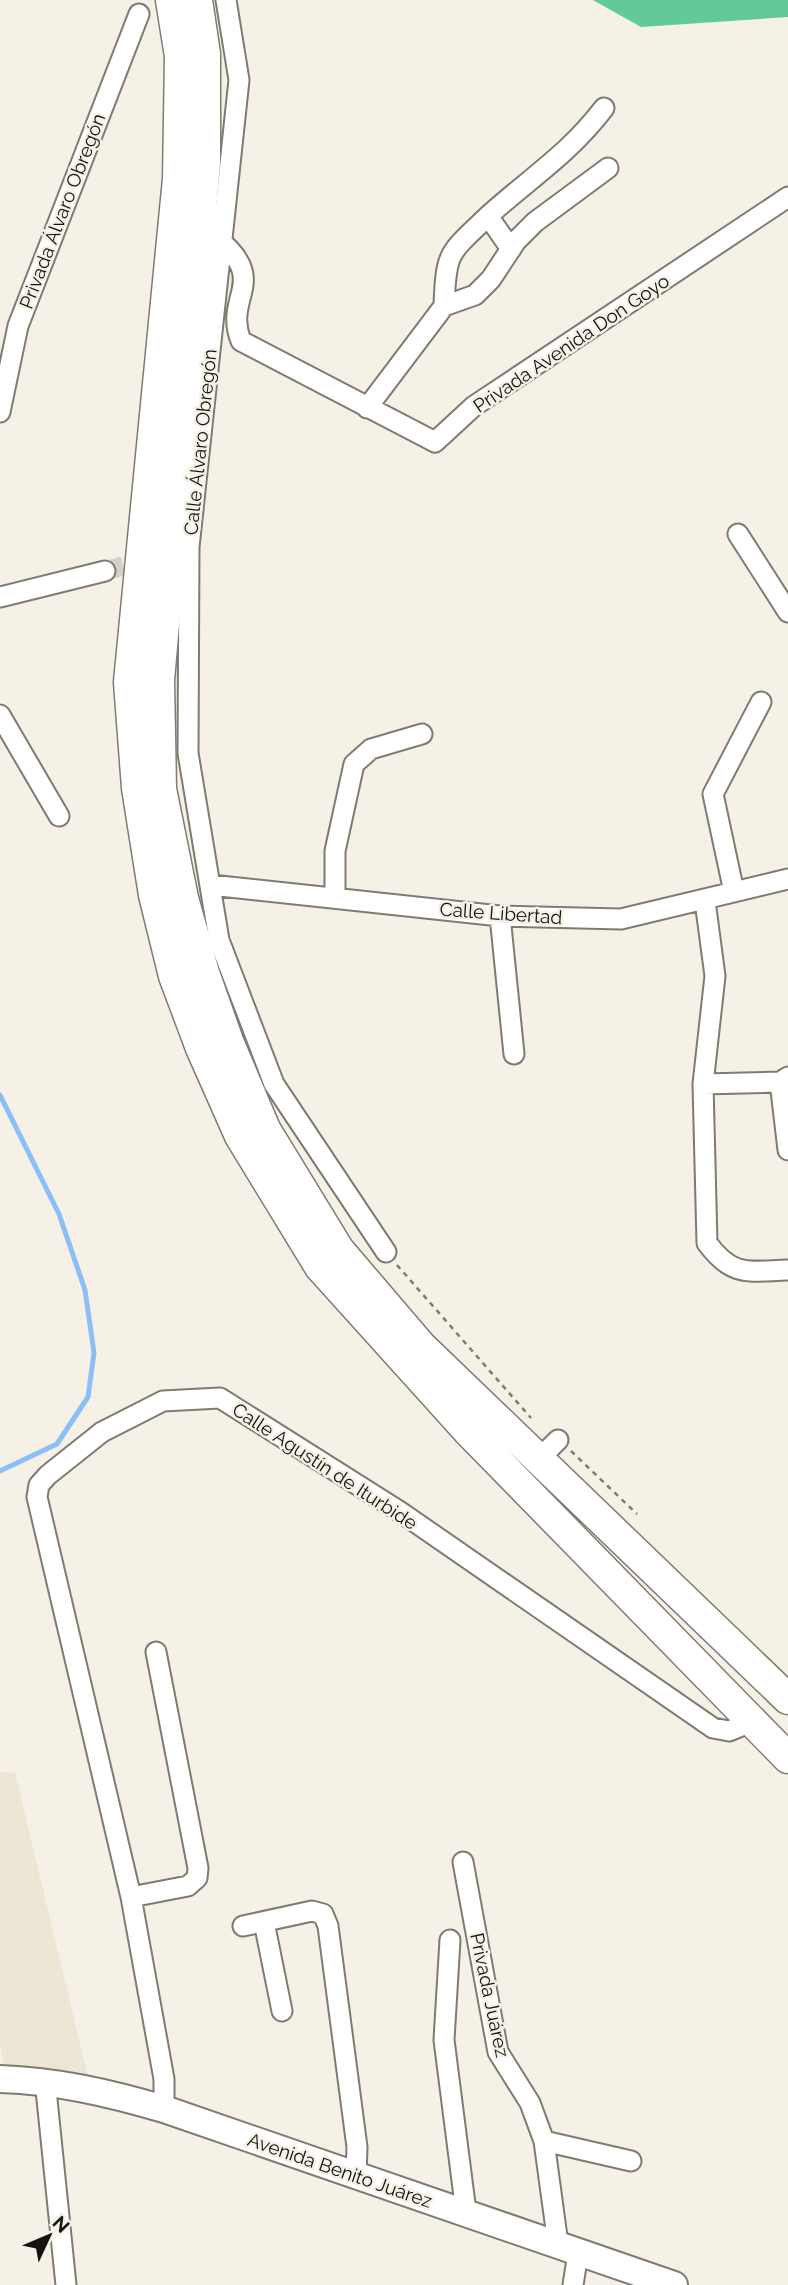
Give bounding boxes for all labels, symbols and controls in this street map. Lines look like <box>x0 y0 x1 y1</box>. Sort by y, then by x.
street label: Privada Álvaro Obregón <box>15 110 109 312</box>
street label: Privada Avenida Don Goyo <box>469 269 673 417</box>
street label: Calle Álvaro Obregón <box>179 348 221 536</box>
street label: Calle Libertad <box>439 898 563 928</box>
street label: Calle Agustín de Iturbide <box>228 1398 422 1534</box>
street label: Privada Juárez <box>466 1931 514 2059</box>
street label: Avenida Benito Juárez <box>245 2128 435 2212</box>
north arrow <box>14 2201 84 2271</box>
text: N <box>48 2211 74 2237</box>

